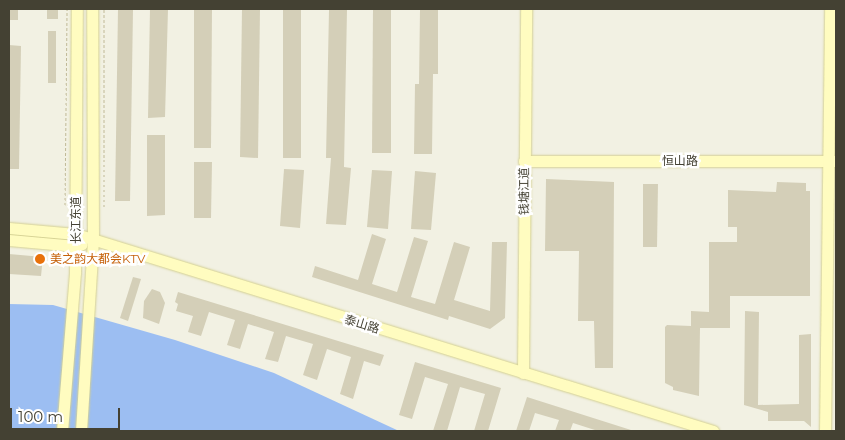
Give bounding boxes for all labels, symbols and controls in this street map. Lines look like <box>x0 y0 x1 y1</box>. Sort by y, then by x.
street label: 恒山路 <box>662 154 698 168</box>
street label: 钱塘江道 <box>517 167 531 215</box>
street label: 长江东道 <box>69 196 83 244</box>
place label: 美之韵大都会KTV <box>50 252 145 266</box>
marker: 美之韵大都会KTV <box>34 253 46 265</box>
street label: 泰山路 <box>343 312 381 336</box>
scale bar <box>12 398 122 430</box>
text: 100 m <box>18 407 63 426</box>

